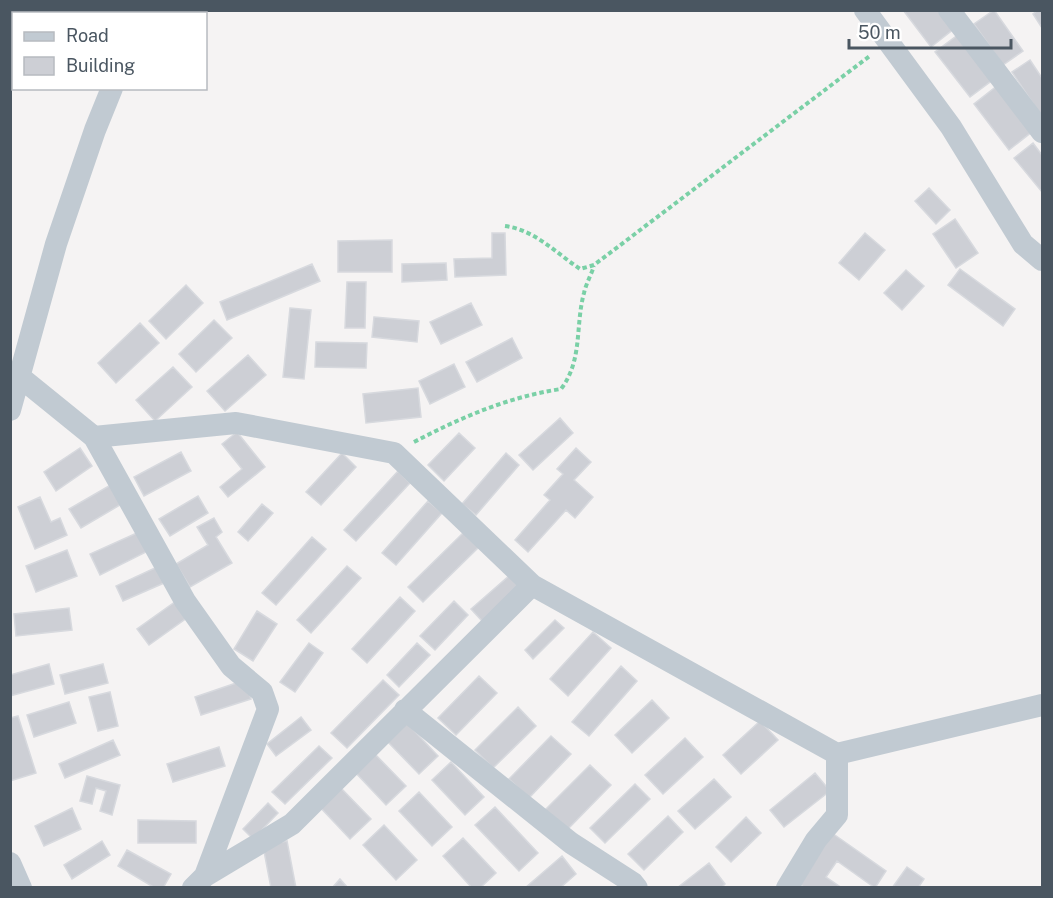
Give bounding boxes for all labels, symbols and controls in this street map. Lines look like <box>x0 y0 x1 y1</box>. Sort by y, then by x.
legend <box>12 12 207 90</box>
scale bar <box>849 12 1011 50</box>
text: 50 m <box>858 22 901 43</box>
text: Road <box>66 25 109 46</box>
text: Building <box>66 55 135 76</box>

